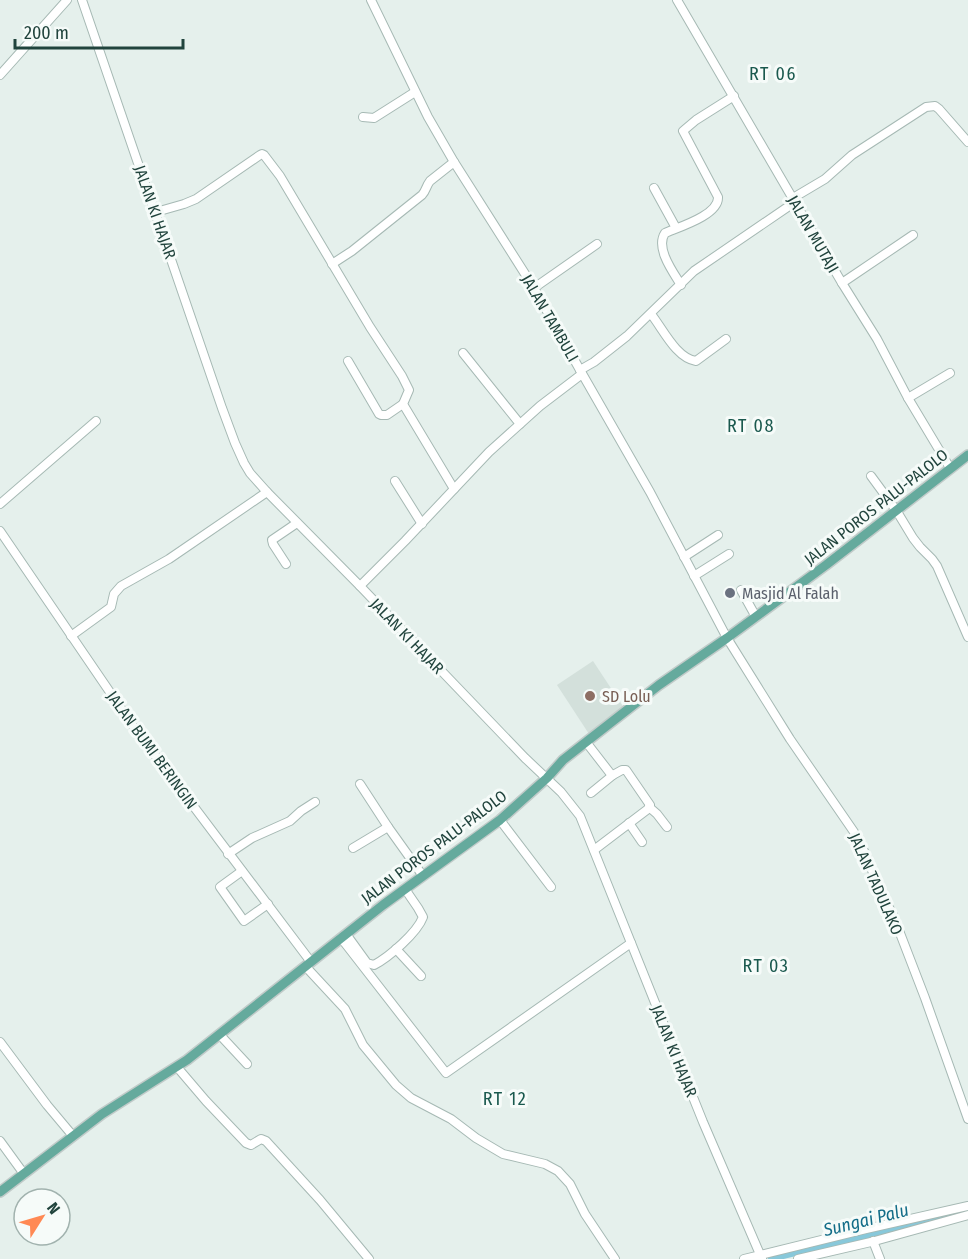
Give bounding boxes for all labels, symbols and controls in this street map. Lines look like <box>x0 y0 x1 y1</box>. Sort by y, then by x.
scale bar <box>15 12 183 50</box>
text: 200 m <box>24 22 69 44</box>
district label: RT 06 <box>749 63 797 85</box>
street label: JALAN KI HAJAR <box>130 163 180 262</box>
street label: JALAN MUTAJI <box>783 192 843 276</box>
street label: JALAN TAMBULI <box>517 271 583 365</box>
district label: RT 08 <box>727 415 775 437</box>
street label: JALAN POROS PALU-PALOLO <box>800 445 952 569</box>
place label: Masjid Al Falah <box>742 584 839 603</box>
marker: Masjid Al Falah <box>723 586 737 600</box>
street label: JALAN KI HAJAR <box>366 594 448 678</box>
street label: JALAN BUMI BERINGIN <box>103 687 201 813</box>
place label: SD Lolu <box>602 687 651 706</box>
marker: SD Lolu <box>583 689 597 703</box>
street label: JALAN POROS PALU-PALOLO <box>358 786 510 908</box>
street label: JALAN TADULAKO <box>845 830 907 938</box>
district label: RT 03 <box>743 955 789 977</box>
street label: JALAN KI HAJAR <box>647 1002 701 1100</box>
district label: RT 12 <box>483 1088 527 1110</box>
north arrow <box>12 1187 72 1247</box>
text: N <box>43 1199 64 1218</box>
water label: Sungai Palu <box>820 1199 911 1241</box>

